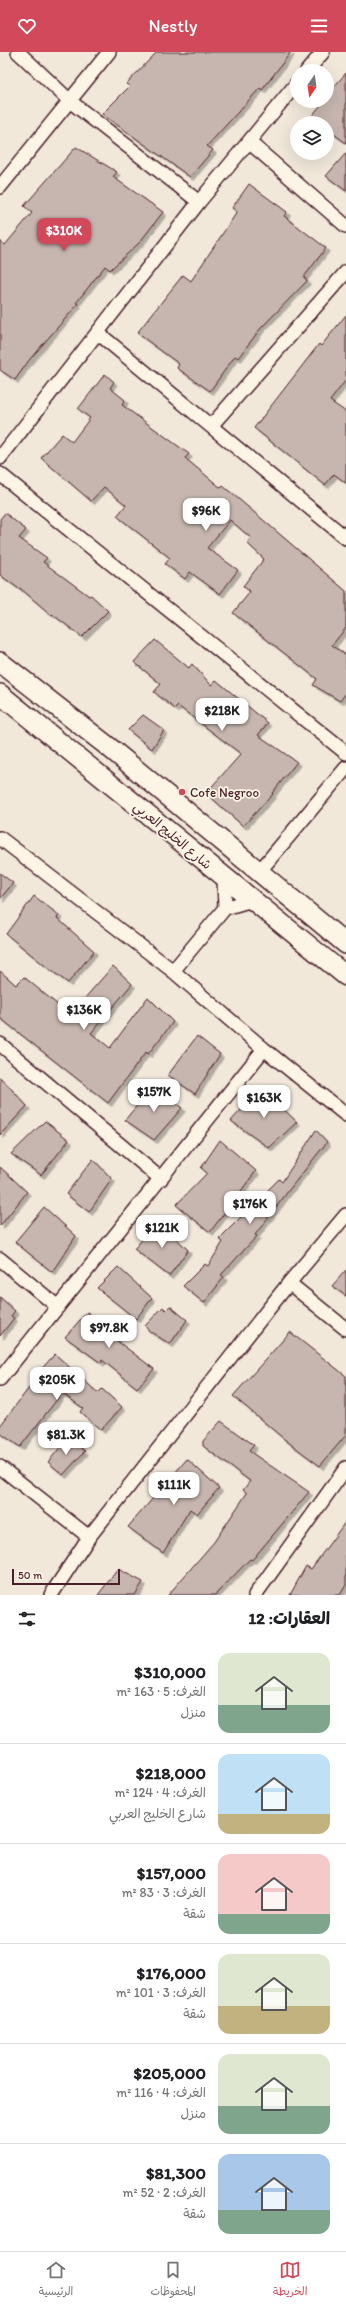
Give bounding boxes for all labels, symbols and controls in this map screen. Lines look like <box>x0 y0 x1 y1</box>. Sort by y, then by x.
icon: heart <box>16 15 38 37</box>
text: Nestly <box>149 15 198 37</box>
icon: menu <box>308 15 330 37</box>
north arrow <box>290 64 334 108</box>
map controls <box>290 64 334 160</box>
button: layers <box>290 116 334 160</box>
pin: $310K <box>36 218 92 252</box>
text: $310K <box>46 223 82 238</box>
pin: $96K <box>182 498 230 532</box>
text: $96K <box>192 503 220 518</box>
pin: $218K <box>194 698 250 732</box>
text: $218K <box>205 703 239 718</box>
place label: Cofe Negroo <box>190 785 259 800</box>
marker: Cofe Negroo <box>177 787 187 797</box>
street label: شارع الخليج العربي <box>128 798 215 875</box>
pin: $136K <box>56 997 112 1031</box>
text: $136K <box>67 1002 101 1017</box>
pin: $157K <box>126 1079 182 1113</box>
text: $157K <box>137 1084 171 1099</box>
pin: $163K <box>236 1085 292 1119</box>
text: $163K <box>247 1090 281 1105</box>
pin: $176K <box>222 1191 278 1225</box>
text: $176K <box>233 1196 267 1211</box>
pin: $121K <box>134 1215 190 1249</box>
text: $121K <box>145 1220 179 1235</box>
pin: $97.8K <box>76 1315 142 1349</box>
text: $97.8K <box>90 1320 128 1335</box>
pin: $205K <box>29 1367 85 1401</box>
text: $205K <box>39 1372 75 1387</box>
pin: $81.3K <box>33 1422 99 1456</box>
text: $81.3K <box>47 1427 85 1442</box>
pin: $111K <box>146 1472 202 1506</box>
text: $111K <box>158 1477 191 1492</box>
scale bar <box>12 1567 120 1586</box>
text: 50 m <box>18 1569 42 1582</box>
icon: filters <box>16 1608 38 1630</box>
text: العقارات: 12 <box>248 1608 330 1628</box>
text: $310,000 <box>134 1662 206 1682</box>
icon: home <box>250 1669 298 1717</box>
text: الغرف: 5 · 163 m² <box>116 1684 206 1699</box>
text: منزل <box>180 1705 206 1720</box>
text: $218,000 <box>136 1763 206 1783</box>
icon: home <box>250 1770 298 1818</box>
text: الغرف: 4 · 124 m² <box>114 1785 206 1800</box>
text: شارع الخليج العربي <box>109 1806 206 1821</box>
text: $157,000 <box>137 1863 206 1883</box>
icon: home <box>250 1870 298 1918</box>
text: الغرف: 3 · 83 m² <box>122 1885 206 1900</box>
text: شقة <box>183 1906 206 1921</box>
text: $176,000 <box>137 1963 206 1983</box>
icon: home <box>250 1970 298 2018</box>
text: الغرف: 3 · 101 m² <box>116 1985 206 2000</box>
text: شقة <box>183 2006 206 2021</box>
text: $205,000 <box>134 2063 206 2083</box>
icon: home <box>250 2070 298 2118</box>
text: الغرف: 4 · 116 m² <box>116 2085 206 2100</box>
text: منزل <box>180 2106 206 2121</box>
text: $81,300 <box>146 2163 206 2183</box>
icon: home <box>250 2170 298 2218</box>
text: الغرف: 2 · 52 m² <box>122 2185 206 2200</box>
text: شقة <box>183 2206 206 2221</box>
tab: الرئيسية <box>39 2259 73 2301</box>
tab: المحفوظات <box>150 2259 196 2301</box>
tab: الخريطة <box>273 2259 307 2301</box>

